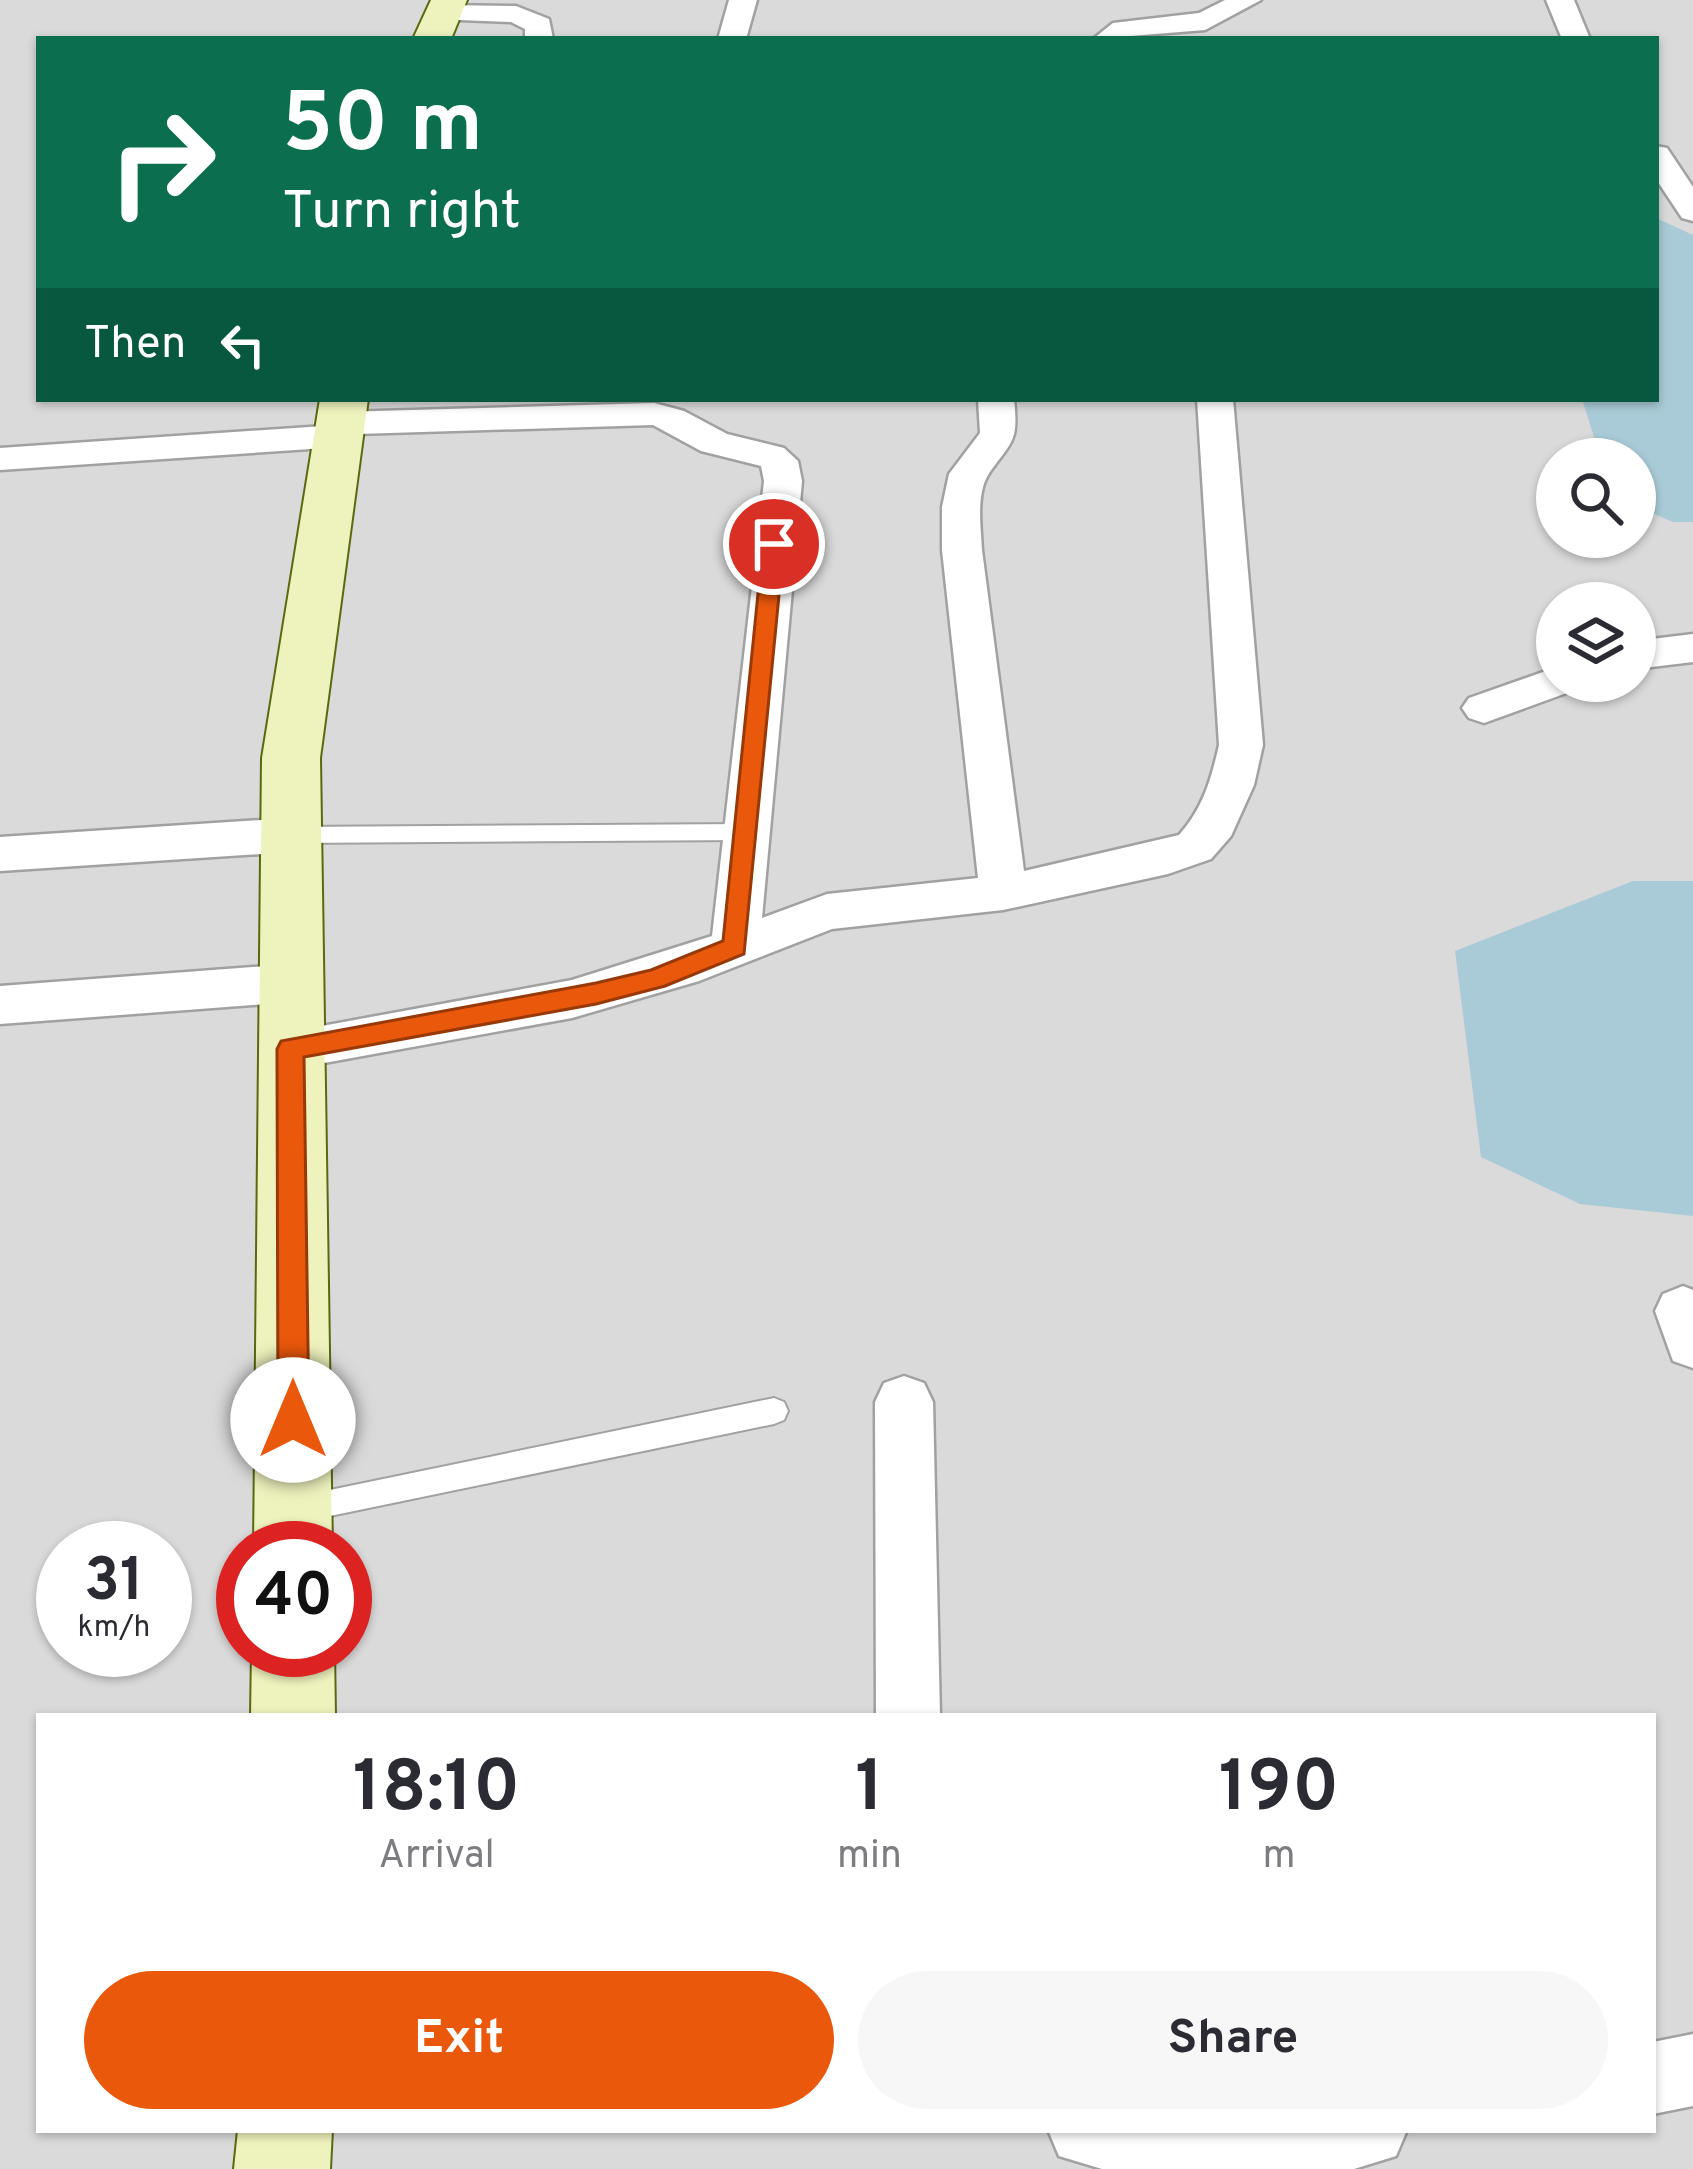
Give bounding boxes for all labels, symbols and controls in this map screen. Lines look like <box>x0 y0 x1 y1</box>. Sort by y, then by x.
text: 50 m <box>282 75 483 181</box>
icon: right <box>84 84 240 240</box>
text: Turn right <box>282 179 521 248</box>
icon: left <box>210 312 276 378</box>
text: Then <box>84 317 186 374</box>
map controls <box>1536 438 1656 702</box>
button: search <box>1536 438 1656 558</box>
pin <box>723 493 825 595</box>
icon: arrive <box>741 511 807 577</box>
button: layers <box>1536 582 1656 702</box>
position arrow <box>230 1357 356 1483</box>
speed limit sign: 40 <box>216 1521 372 1677</box>
text: 31 <box>84 1546 144 1622</box>
text: km/h <box>78 1610 150 1647</box>
text: 18:10 <box>353 1745 520 1837</box>
text: 1 <box>855 1745 884 1837</box>
text: 190 <box>1219 1745 1339 1837</box>
text: Arrival <box>378 1833 495 1882</box>
text: min <box>837 1833 902 1882</box>
text: m <box>1262 1833 1296 1882</box>
button: Exit <box>84 1971 834 2109</box>
button: Share <box>858 1971 1608 2109</box>

